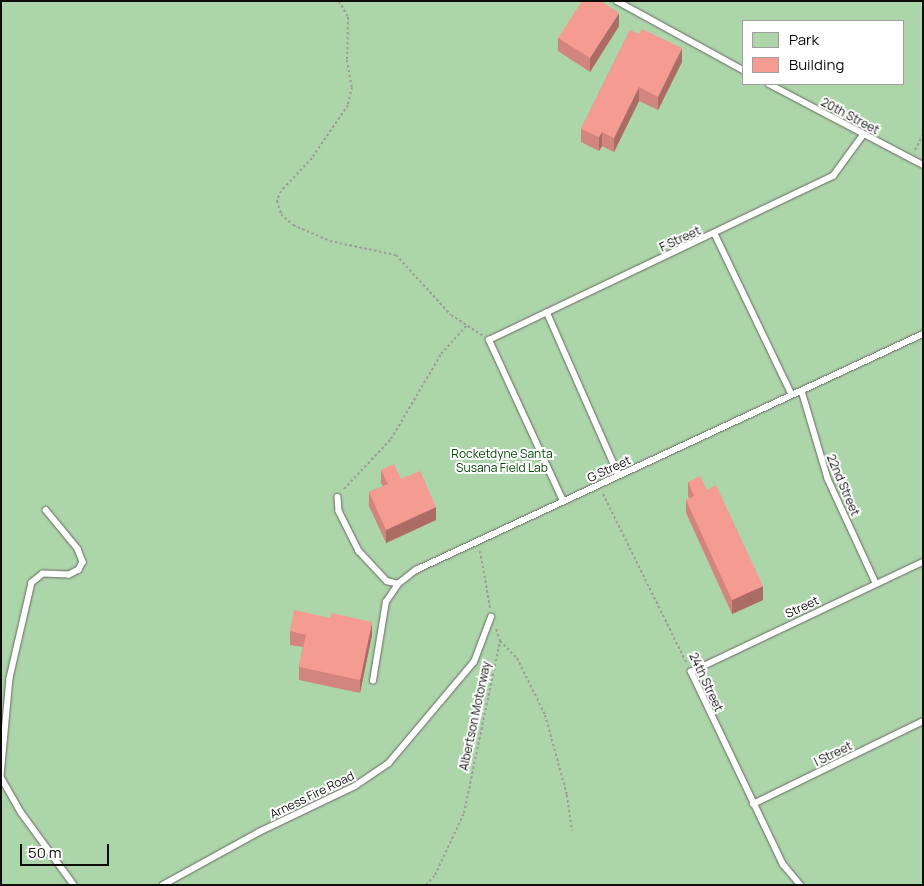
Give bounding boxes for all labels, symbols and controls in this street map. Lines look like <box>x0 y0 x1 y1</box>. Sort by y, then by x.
legend <box>742 20 904 85</box>
text: Park <box>789 29 819 50</box>
text: Building <box>789 54 844 75</box>
street label: 20th Street <box>818 95 882 137</box>
street label: F Street <box>657 223 703 255</box>
park label: Rocketdyne Santa Susana Field Lab <box>451 447 553 475</box>
street label: 22nd Street <box>824 452 862 518</box>
street label: G Street <box>585 453 633 485</box>
street label: Street <box>783 593 821 621</box>
street label: 24th Street <box>686 650 726 714</box>
street label: Albertson Motorway <box>456 660 494 772</box>
street label: I Street <box>812 739 854 769</box>
street label: Arness Fire Road <box>268 768 356 822</box>
scale bar <box>22 834 111 866</box>
text: 50 m <box>28 842 62 863</box>

